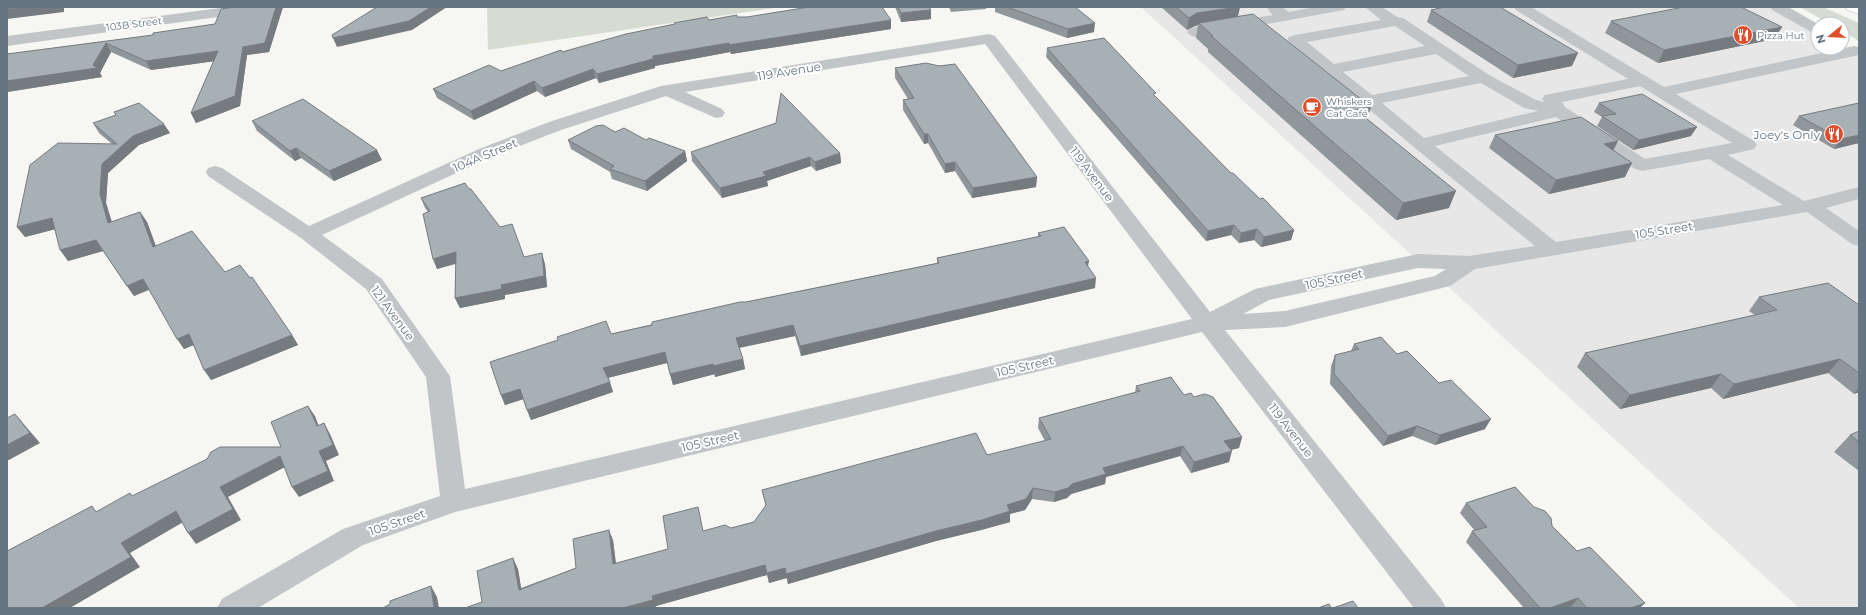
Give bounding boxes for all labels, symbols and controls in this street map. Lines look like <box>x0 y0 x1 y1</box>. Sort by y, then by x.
street label: 103B Street <box>105 14 163 34</box>
north arrow <box>1810 16 1850 56</box>
restaurant icon: Pizza Hut <box>1732 24 1754 46</box>
place label: Pizza Hut <box>1757 29 1805 42</box>
text: N <box>1812 33 1829 45</box>
street label: 119 Avenue <box>756 59 822 83</box>
place label: Whiskers Cat Café <box>1326 95 1372 120</box>
cafe icon: Whiskers Cat Café <box>1301 96 1323 118</box>
restaurant icon: Joey's Only <box>1823 123 1845 145</box>
place label: Joey's Only <box>1753 127 1820 142</box>
street label: 104A Street <box>451 135 519 175</box>
street label: 119 Avenue <box>1067 144 1117 204</box>
street label: 105 Street <box>1634 218 1694 242</box>
street label: 105 Street <box>1304 266 1364 292</box>
street label: 121 Avenue <box>368 283 418 343</box>
street label: 105 Street <box>995 352 1055 380</box>
street label: 119 Avenue <box>1265 400 1317 460</box>
street label: 105 Street <box>680 427 740 455</box>
street label: 105 Street <box>367 505 427 539</box>

